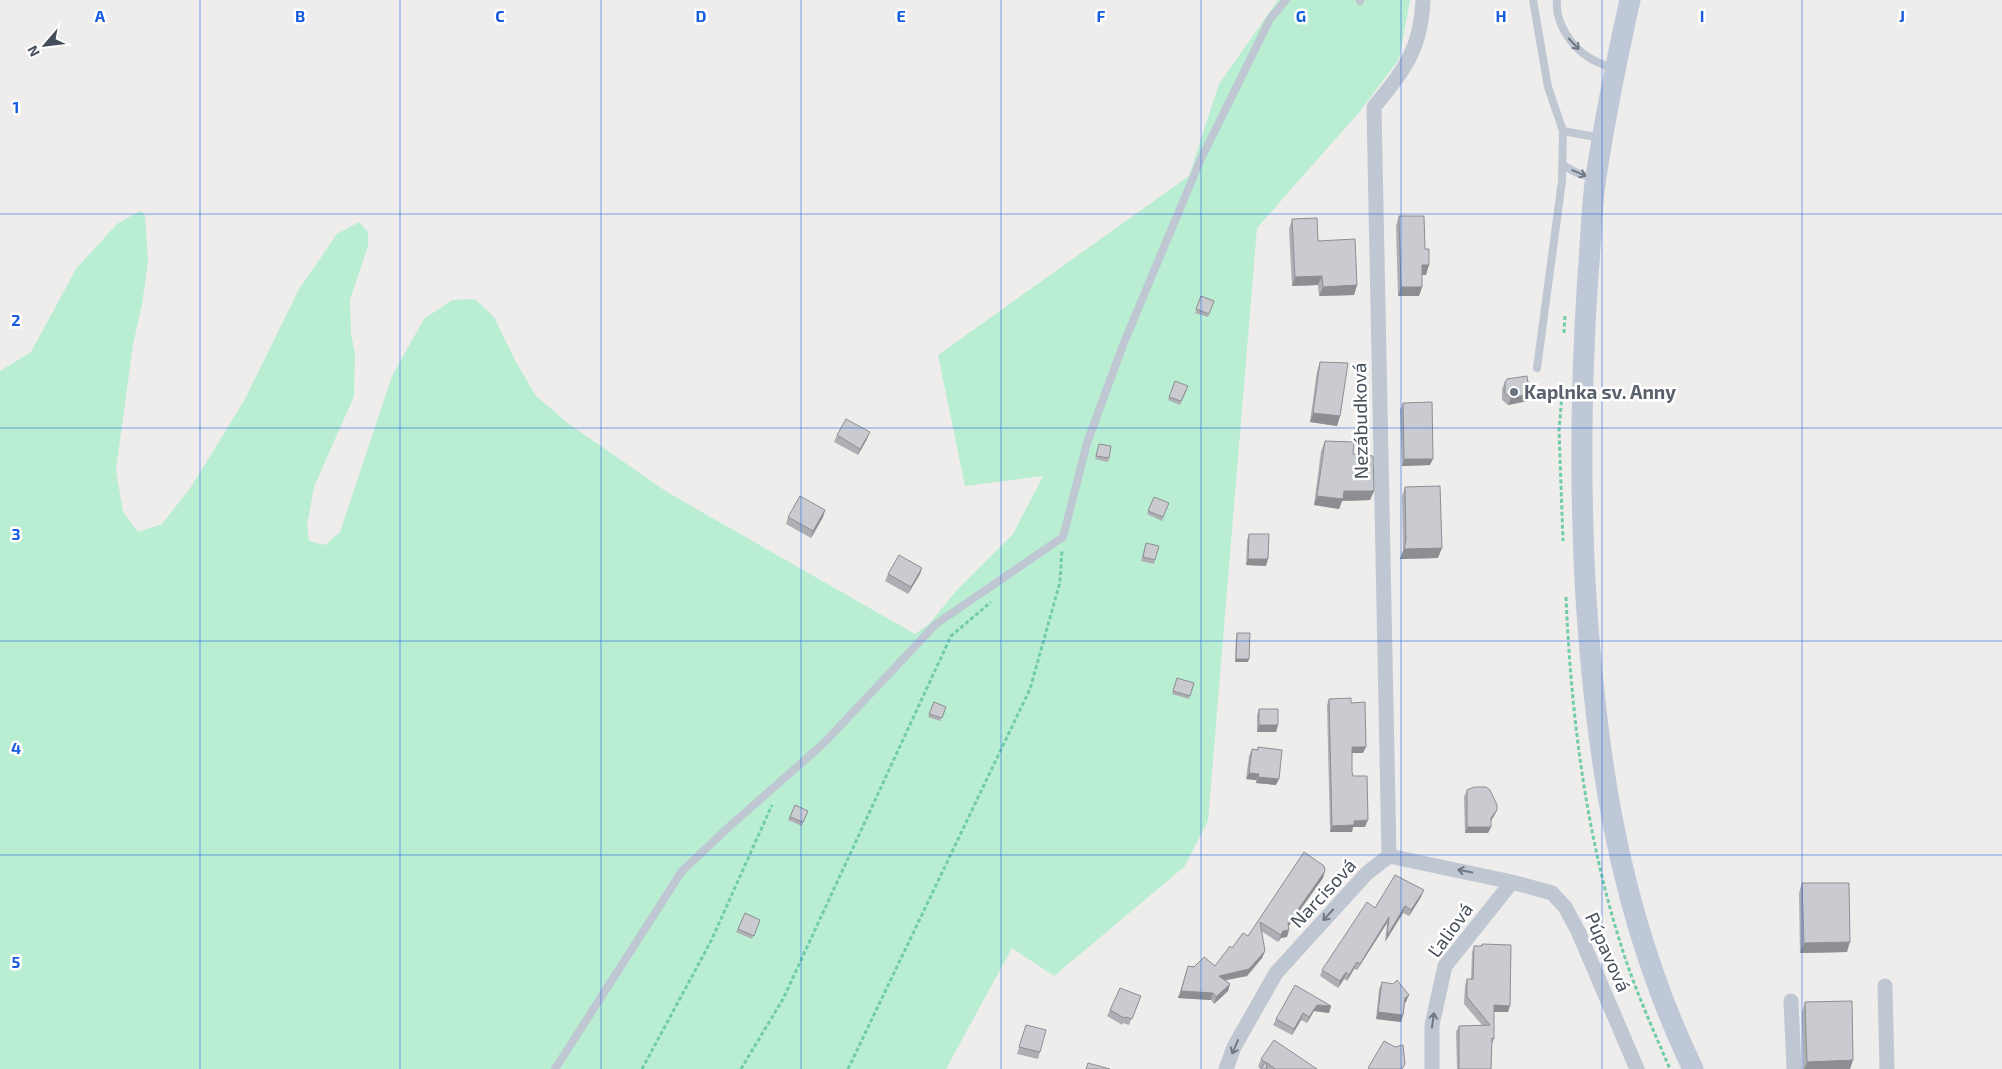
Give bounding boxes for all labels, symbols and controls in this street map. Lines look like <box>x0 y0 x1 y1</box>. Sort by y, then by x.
text: A <box>95 6 106 25</box>
text: B <box>295 6 305 25</box>
text: C <box>495 6 505 25</box>
text: D <box>696 6 707 25</box>
text: E <box>896 6 906 25</box>
text: F <box>1097 6 1106 25</box>
text: G <box>1296 6 1306 25</box>
text: H <box>1495 6 1507 25</box>
text: I <box>1700 6 1704 25</box>
text: J <box>1899 6 1905 25</box>
north arrow <box>20 20 70 70</box>
one-way arrow <box>1568 38 1580 50</box>
text: N <box>23 43 43 60</box>
text: 1 <box>13 97 19 116</box>
one-way arrow <box>1571 168 1586 178</box>
text: 2 <box>11 310 21 329</box>
street label: Nezábudková <box>1347 362 1372 480</box>
place label: Kaplnka sv. Anny <box>1524 380 1676 404</box>
marker: Kaplnka sv. Anny <box>1508 386 1520 398</box>
text: 3 <box>11 524 21 543</box>
text: 4 <box>11 738 21 757</box>
street label: Narcisová <box>1285 853 1360 932</box>
one-way arrow <box>1457 866 1473 876</box>
street label: Ľaliová <box>1422 898 1477 961</box>
one-way arrow <box>1322 909 1334 922</box>
street label: Púpavová <box>1581 909 1636 995</box>
text: 5 <box>12 952 21 971</box>
one-way arrow <box>1429 1013 1439 1029</box>
one-way arrow <box>1229 1039 1239 1054</box>

